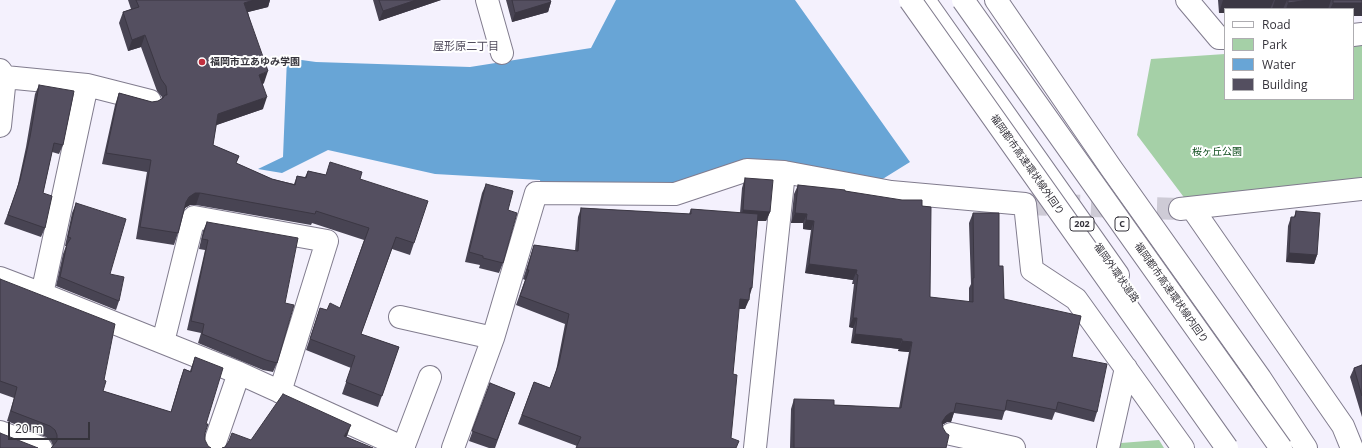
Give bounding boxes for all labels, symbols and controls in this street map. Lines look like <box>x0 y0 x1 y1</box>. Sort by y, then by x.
legend <box>1224 8 1354 100</box>
text: Road <box>1262 16 1291 33</box>
text: Park <box>1262 36 1287 53</box>
district label: 屋形原二丁目 <box>433 40 499 54</box>
place label: 福岡市立あゆみ学園 <box>210 56 300 68</box>
text: Water <box>1262 56 1296 73</box>
marker: 福岡市立あゆみ学園 <box>197 57 207 67</box>
text: Building <box>1262 76 1307 93</box>
street label: 福岡都市高速環状線外回り <box>988 112 1066 218</box>
park label: 桜ヶ丘公園 <box>1192 146 1242 158</box>
road number: 202 <box>1070 217 1094 231</box>
road number: C <box>1115 217 1129 231</box>
street label: 福岡都市高速環状線内回り <box>1132 240 1210 346</box>
street label: 福岡外環状道路 <box>1091 241 1141 305</box>
scale bar <box>10 414 92 440</box>
text: 20 m <box>15 420 43 437</box>

